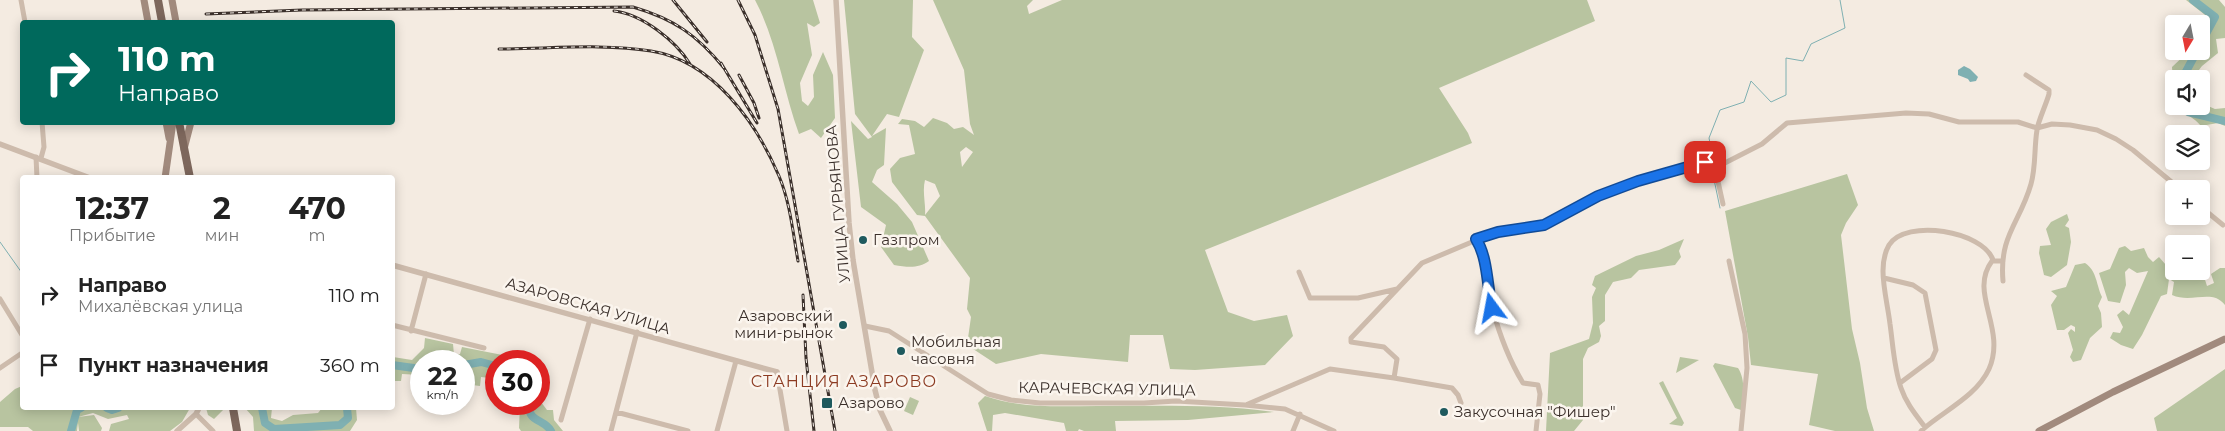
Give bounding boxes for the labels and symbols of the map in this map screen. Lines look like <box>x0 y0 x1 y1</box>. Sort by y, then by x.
north arrow <box>2165 15 2210 60</box>
street label: УЛИЦА ГУРЬЯНОВА <box>821 124 854 284</box>
pin <box>1684 141 1726 183</box>
place label: Газпром <box>873 230 940 249</box>
marker: Газпром <box>857 234 869 246</box>
street label: АЗАРОВСКАЯ УЛИЦА <box>504 273 673 338</box>
position arrow <box>1465 281 1517 333</box>
place label: Азаровский мини-рынок <box>734 306 833 342</box>
marker: Азаровский мини-рынок <box>837 319 849 331</box>
place label: Мобильная часовня <box>911 332 1001 368</box>
marker: Мобильная часовня <box>895 345 907 357</box>
speed limit sign: 30 <box>485 350 550 415</box>
district label: СТАНЦИЯ АЗАРОВО <box>751 372 937 391</box>
street label: КАРАЧЕВСКАЯ УЛИЦА <box>1018 377 1196 400</box>
place label: Азарово <box>838 393 904 412</box>
marker: Азарово <box>820 396 834 410</box>
place label: Закусочная "Фишер" <box>1454 402 1616 421</box>
marker: Закусочная "Фишер" <box>1438 406 1450 418</box>

